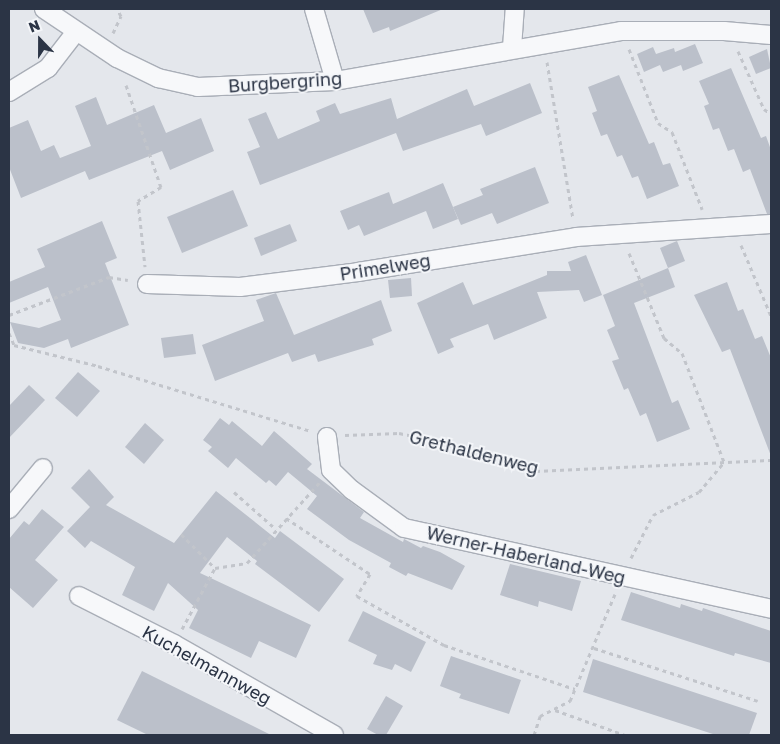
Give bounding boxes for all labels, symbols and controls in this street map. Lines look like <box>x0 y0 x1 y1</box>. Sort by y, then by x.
north arrow <box>15 15 65 65</box>
text: N <box>26 16 42 36</box>
street label: Burgbergring <box>227 67 343 97</box>
street label: Primelweg <box>338 249 432 285</box>
street label: Grethaldenweg <box>407 426 541 478</box>
street label: Werner-Haberland-Weg <box>424 522 628 588</box>
street label: Kuchelmannweg <box>139 621 275 709</box>

